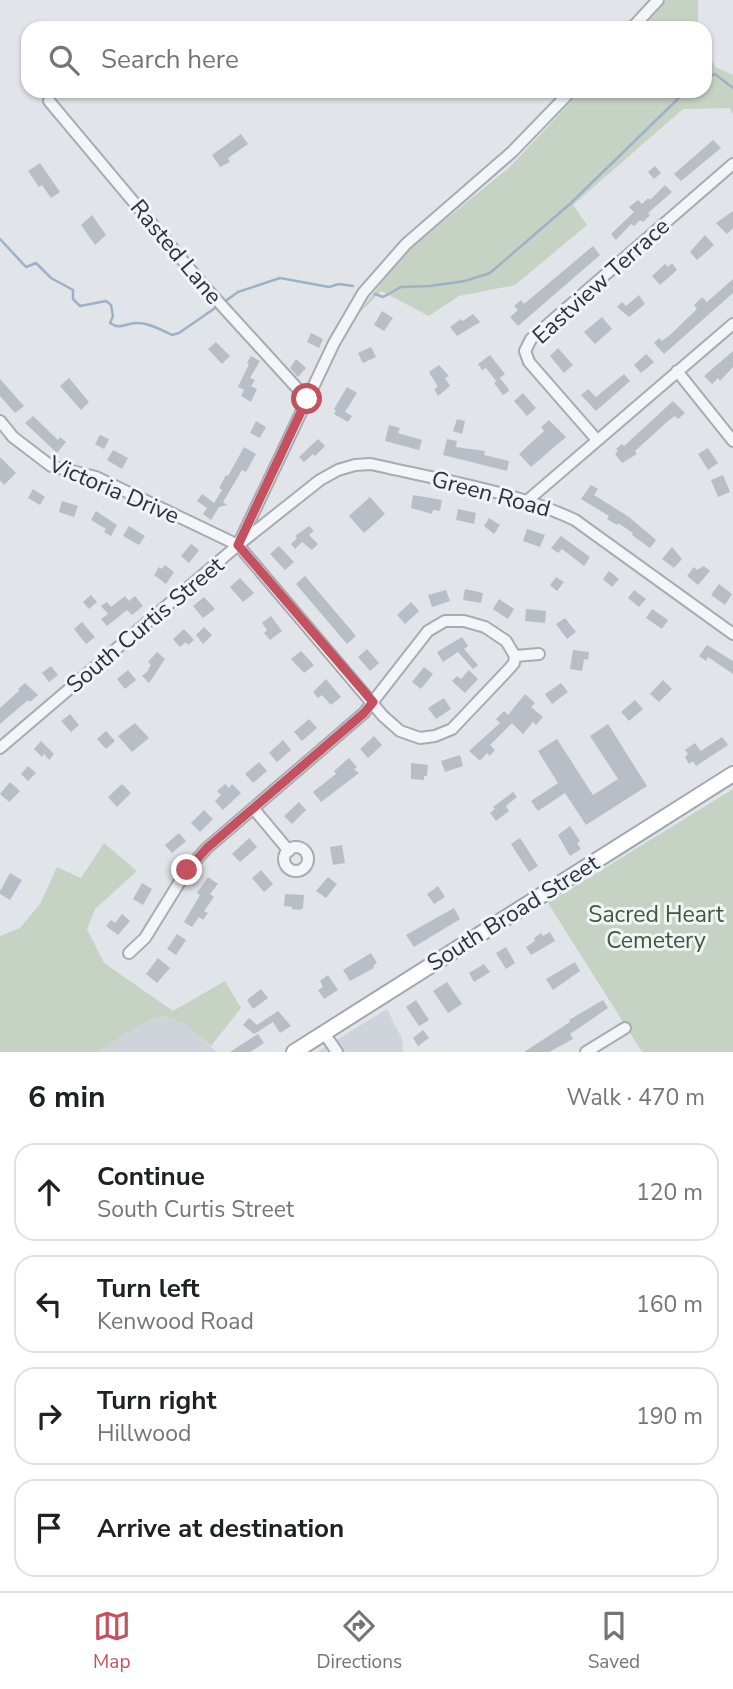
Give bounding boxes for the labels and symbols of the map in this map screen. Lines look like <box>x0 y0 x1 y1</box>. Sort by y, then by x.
street label: Rasted Lane <box>123 193 229 311</box>
street label: Eastview Terrace <box>526 211 676 351</box>
route start <box>291 383 322 414</box>
street label: Victoria Drive <box>43 448 184 531</box>
street label: Green Road <box>428 463 554 525</box>
street label: South Curtis Street <box>60 549 231 700</box>
street label: South Broad Street <box>421 847 606 978</box>
route end <box>171 854 202 885</box>
park label: Sacred Heart Cemetery <box>588 899 725 956</box>

